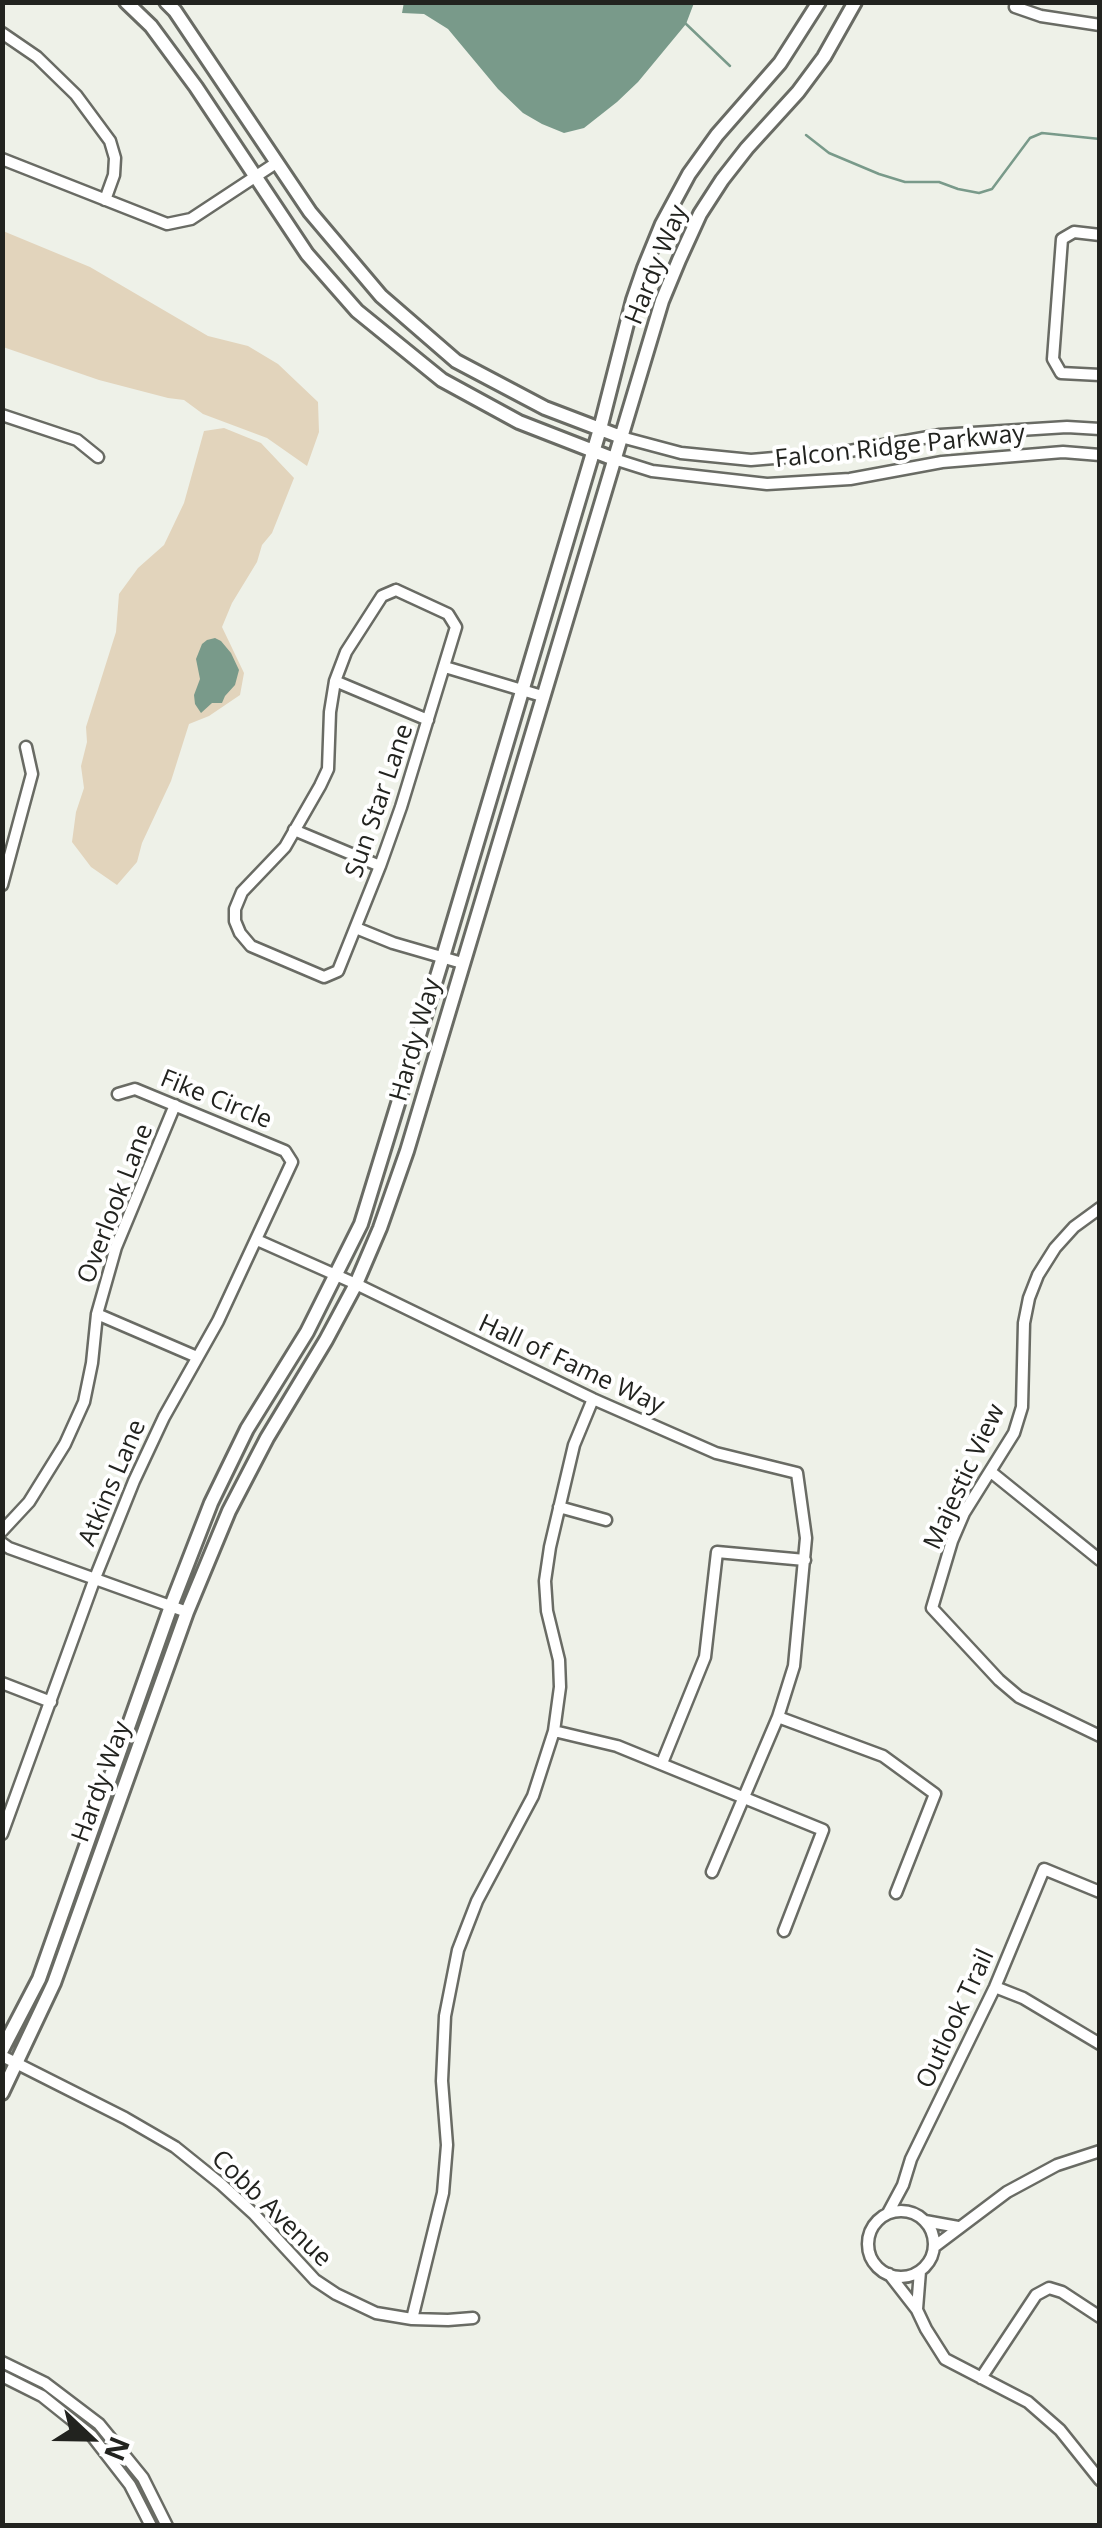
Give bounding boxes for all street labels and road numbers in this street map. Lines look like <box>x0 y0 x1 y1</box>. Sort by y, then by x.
street label: Hardy Way <box>619 201 695 329</box>
street label: Falcon Ridge Parkway <box>774 419 1026 475</box>
street label: Sun Star Lane <box>340 720 420 882</box>
street label: Hardy Way <box>384 975 448 1105</box>
street label: Fike Circle <box>156 1064 276 1136</box>
street label: Overlook Lane <box>72 1120 160 1288</box>
street label: Hall of Fame Way <box>473 1309 669 1421</box>
street label: Majestic View <box>918 1400 1012 1554</box>
street label: Atkins Lane <box>73 1415 153 1551</box>
street label: Hardy Way <box>66 1718 138 1846</box>
street label: Outlook Trail <box>911 1945 1001 2093</box>
street label: Cobb Avenue <box>205 2144 337 2274</box>

